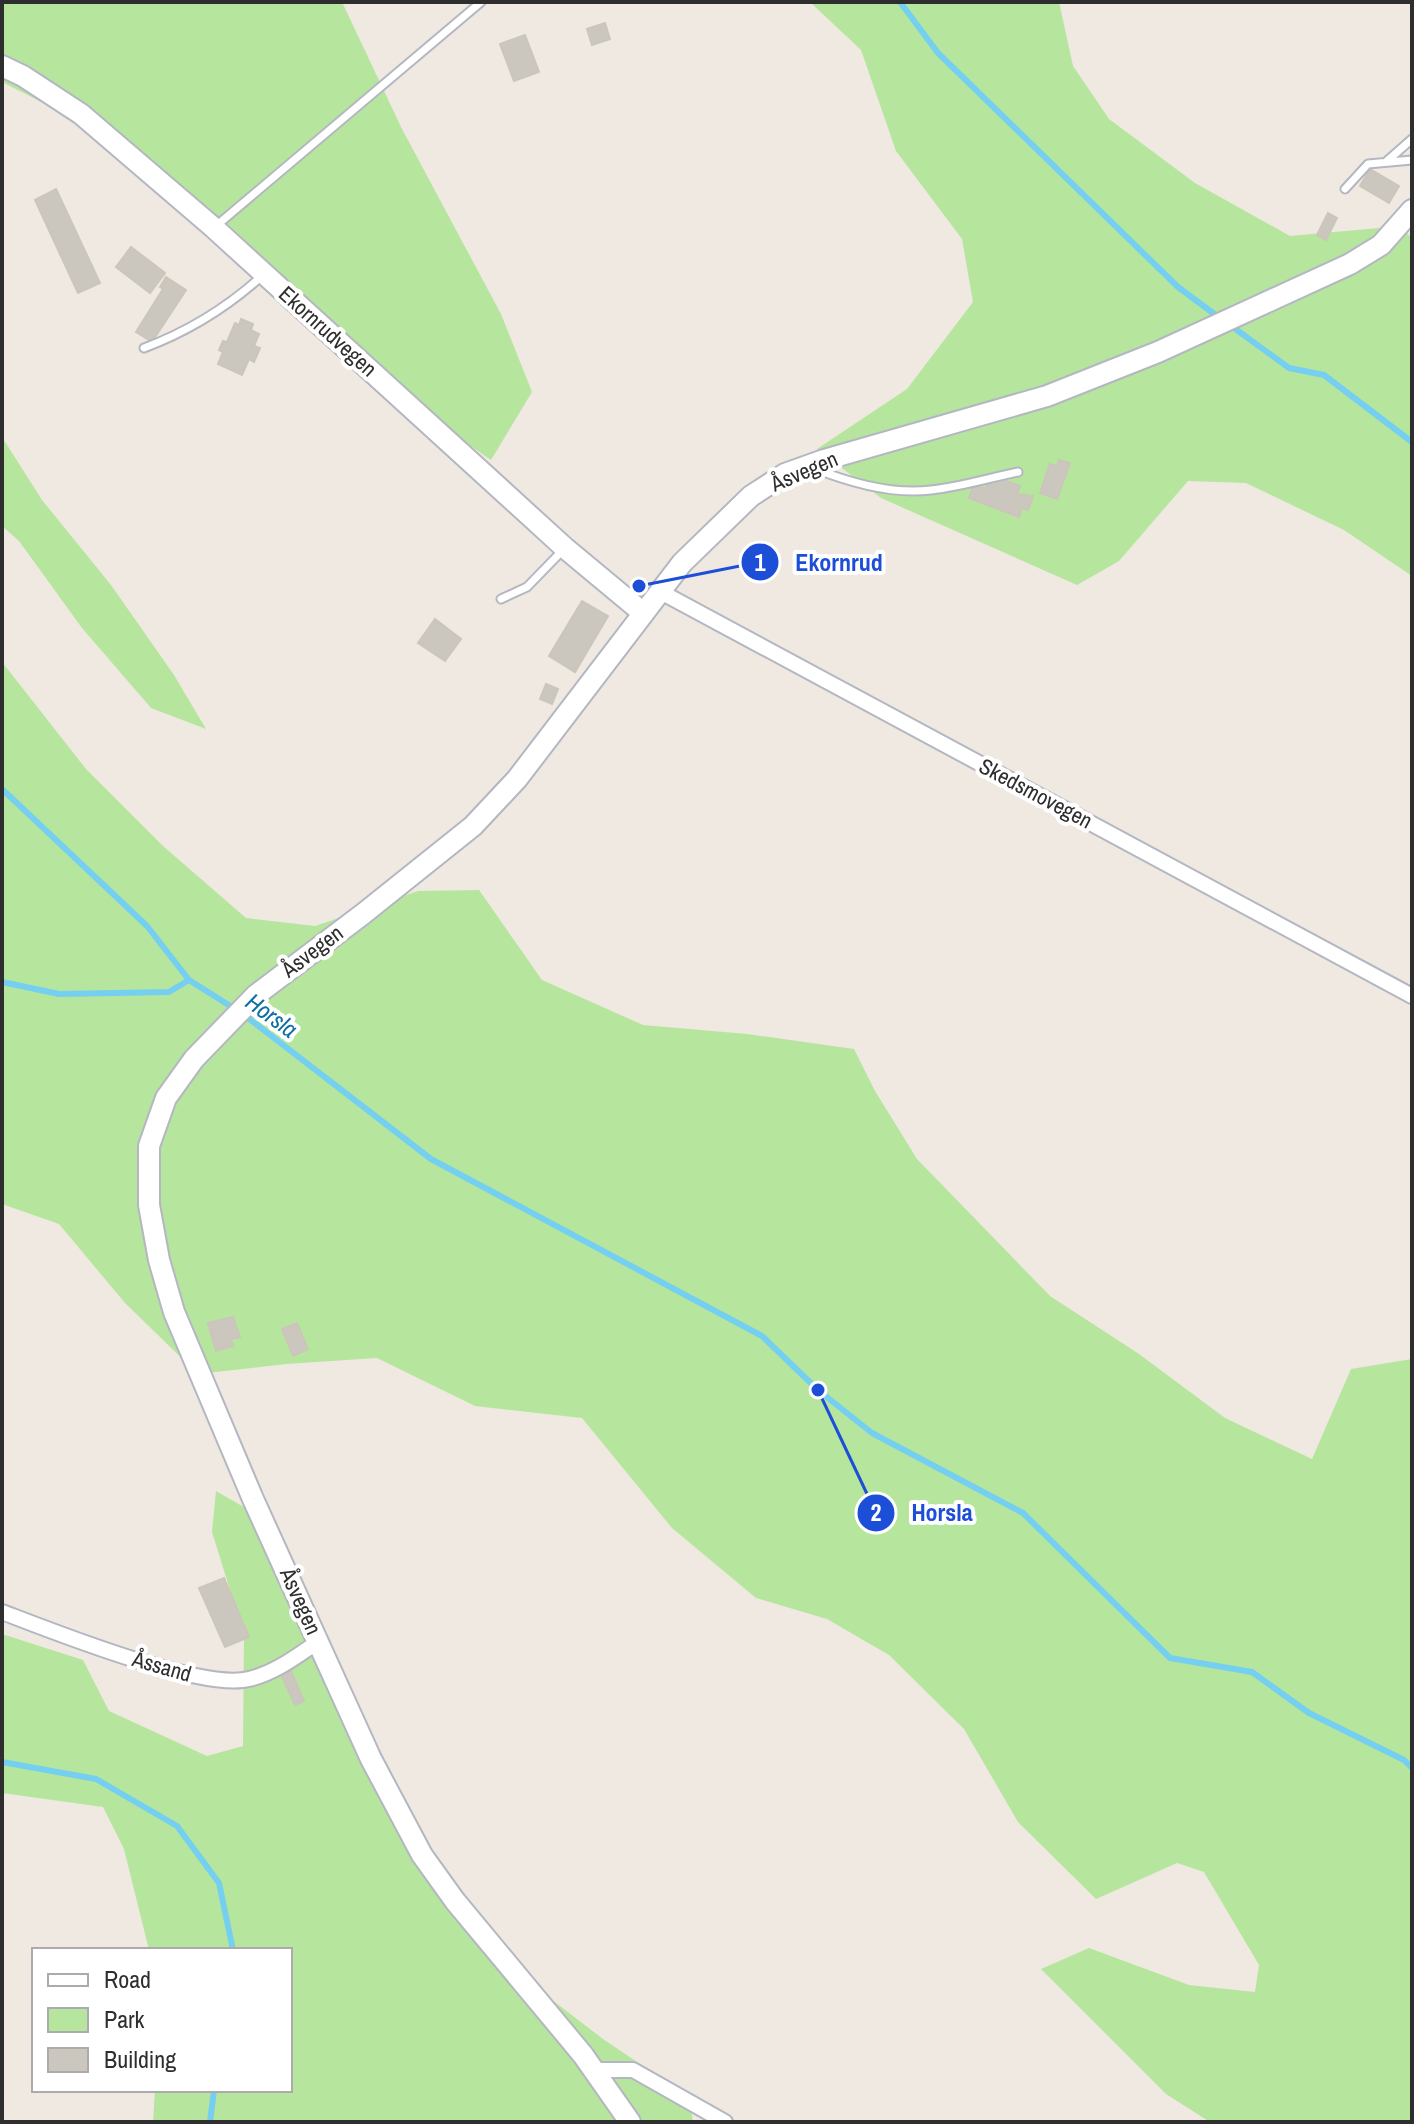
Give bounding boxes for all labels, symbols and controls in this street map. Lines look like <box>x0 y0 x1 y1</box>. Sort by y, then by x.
street label: Ekornrudvegen <box>273 279 383 383</box>
street label: Åsvegen <box>765 443 842 499</box>
callout: Ekornrud <box>740 538 899 586</box>
text: 1 <box>755 546 766 578</box>
text: Ekornrud <box>795 546 883 578</box>
street label: Skedsmovegen <box>974 751 1098 835</box>
street label: Åsvegen <box>274 918 349 985</box>
water label: Horsla <box>240 985 304 1045</box>
callout: Horsla <box>856 1489 989 1537</box>
text: 2 <box>871 1496 882 1528</box>
text: Horsla <box>911 1496 973 1528</box>
street label: Åsvegen <box>273 1562 329 1639</box>
street label: Åssand <box>128 1643 195 1689</box>
legend <box>32 1948 292 2092</box>
text: Road <box>104 1963 151 1995</box>
text: Park <box>104 2003 145 2035</box>
text: Building <box>104 2043 176 2075</box>

